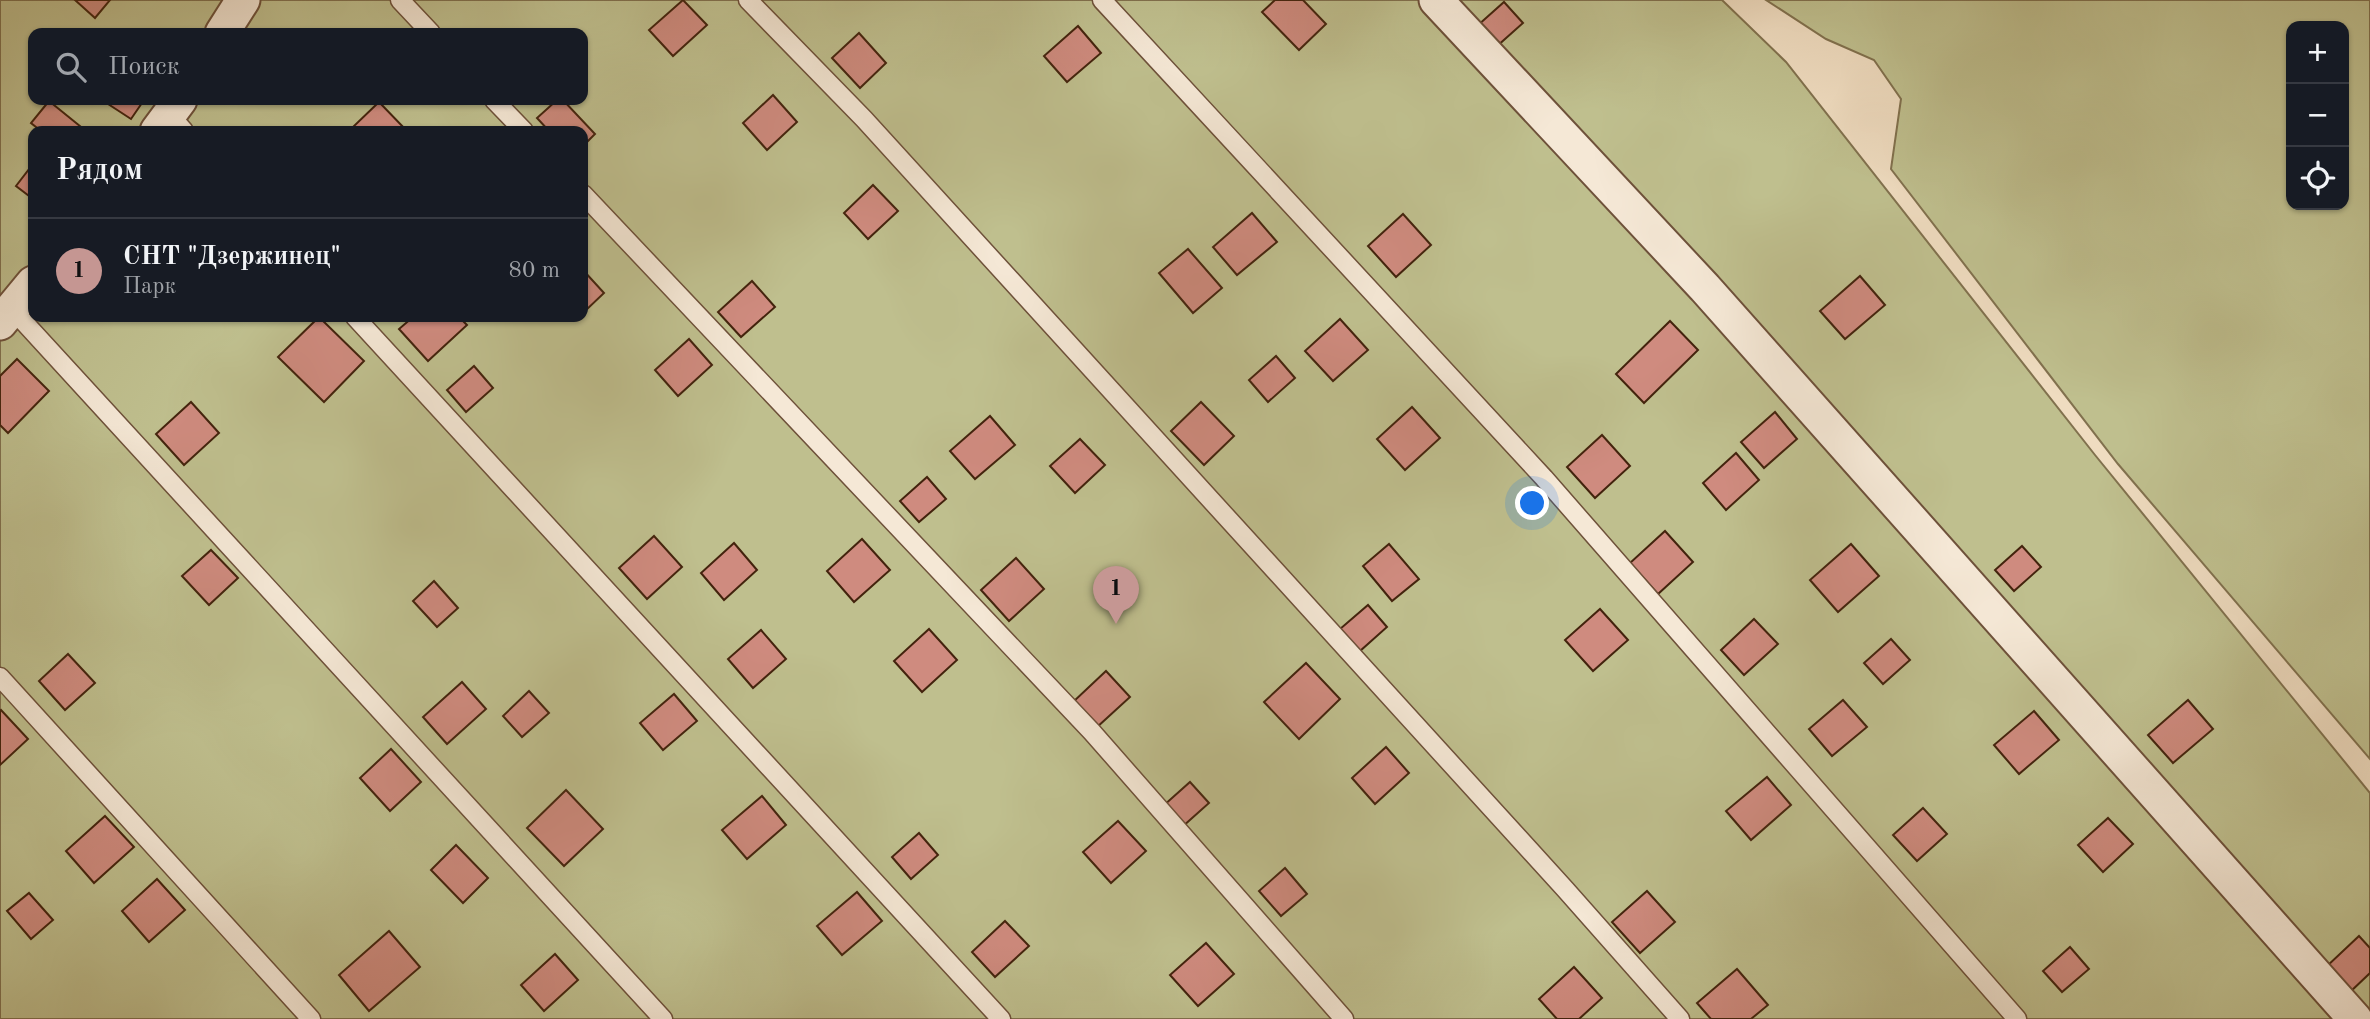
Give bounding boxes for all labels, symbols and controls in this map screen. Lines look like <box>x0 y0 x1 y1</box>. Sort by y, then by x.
map controls <box>2286 21 2349 210</box>
button: + <box>2286 21 2349 84</box>
search box <box>28 28 588 105</box>
icon: search <box>52 48 90 86</box>
text: Поиск <box>108 54 180 80</box>
button: − <box>2286 84 2349 147</box>
button: locate <box>2286 147 2349 210</box>
text: Рядом <box>56 156 143 186</box>
text: СНТ "Дзержинец" <box>123 244 341 270</box>
text: 1 <box>72 259 86 282</box>
text: 80 m <box>509 259 560 282</box>
text: Парк <box>123 275 176 298</box>
your location <box>1515 486 1549 520</box>
pin: 1 <box>1093 566 1139 624</box>

